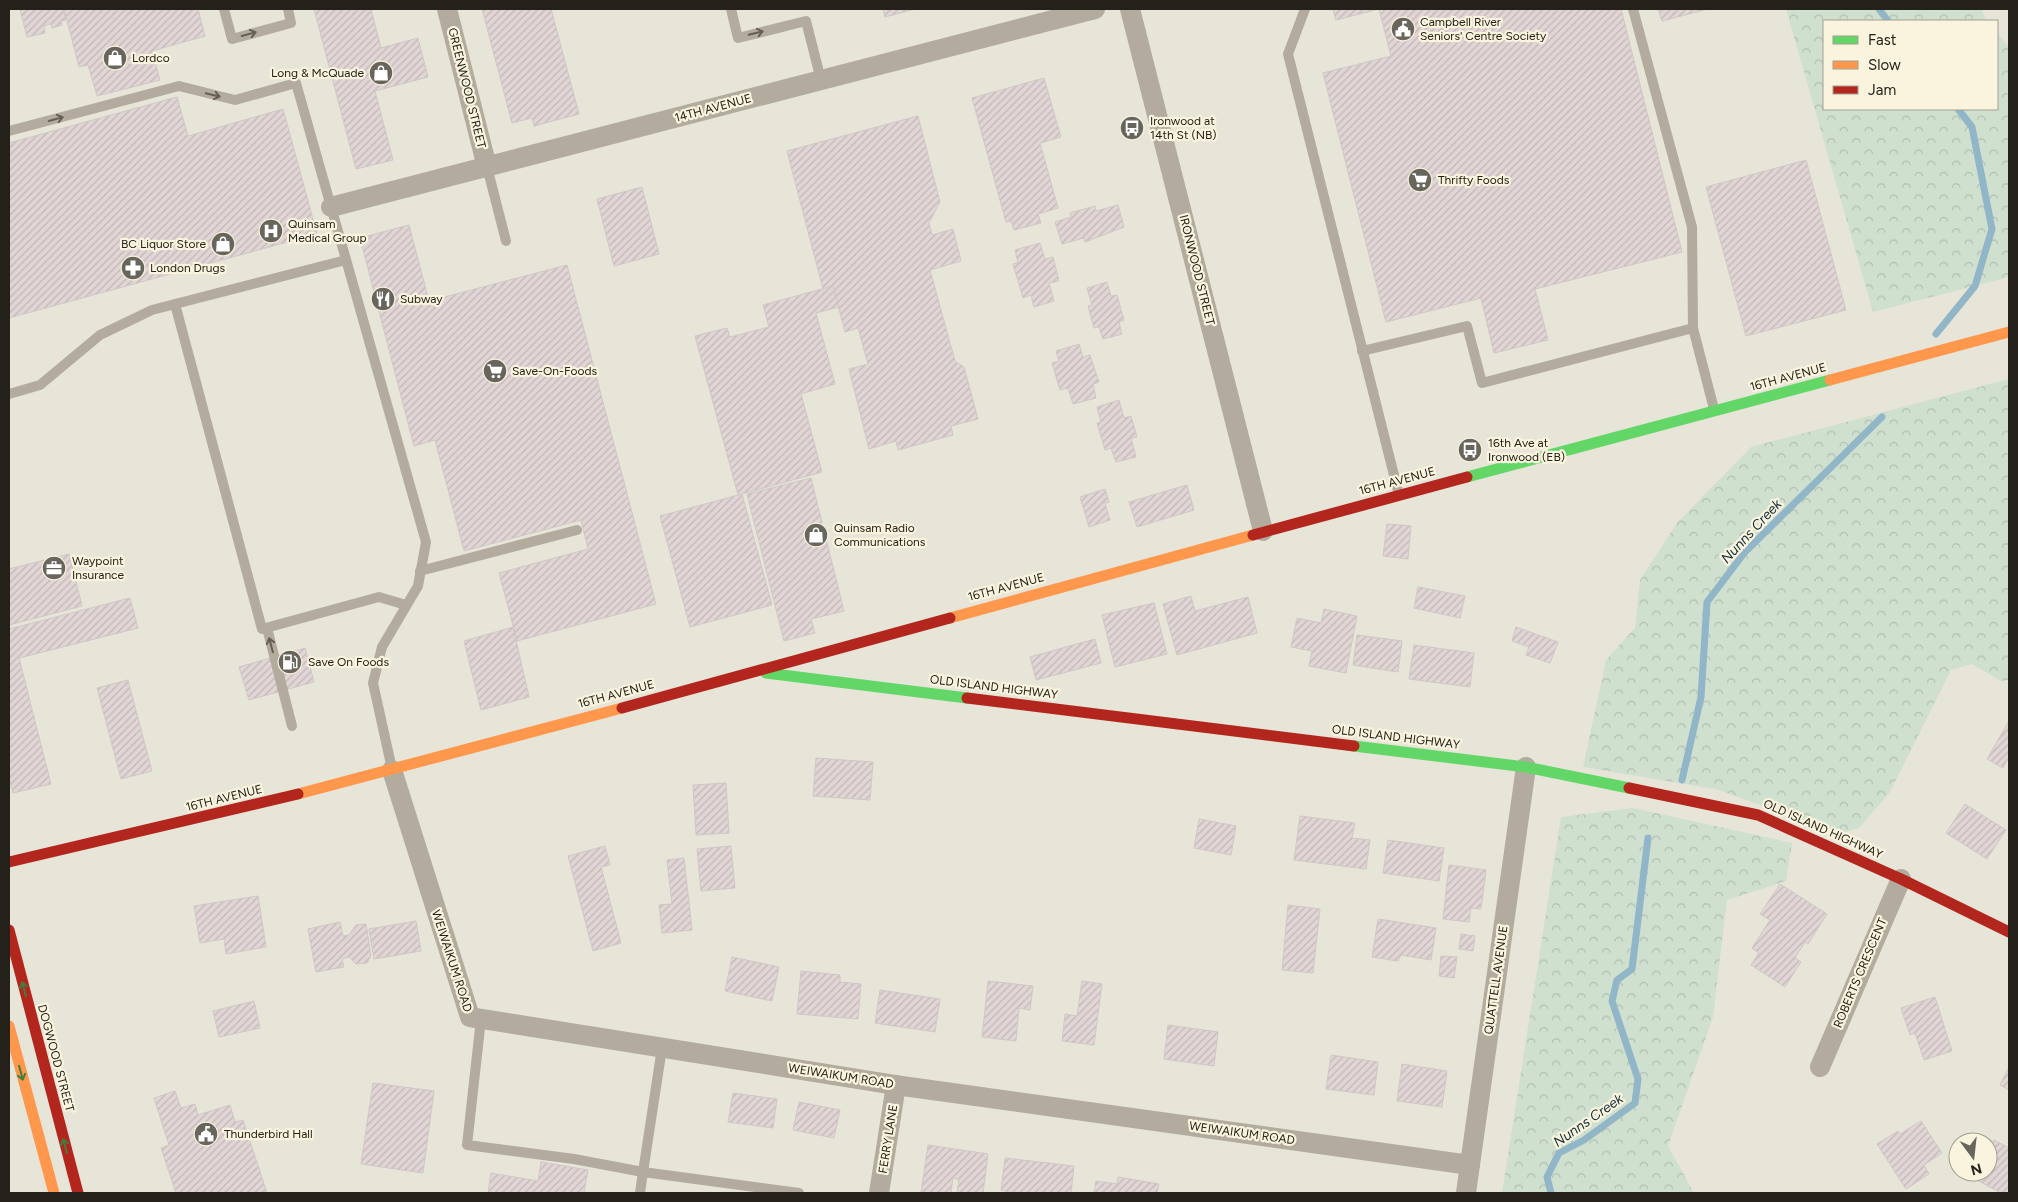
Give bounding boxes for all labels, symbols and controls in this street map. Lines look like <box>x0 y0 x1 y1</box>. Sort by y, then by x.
place label: Campbell River Seniors' Centre Society <box>1420 15 1547 43</box>
public building icon: Campbell River Seniors' Centre Society <box>1390 16 1416 42</box>
legend <box>1823 20 1998 110</box>
street label: GREENWOOD STREET <box>445 26 489 150</box>
one-way arrow <box>748 28 764 37</box>
one-way arrow <box>240 29 256 39</box>
text: Fast <box>1868 31 1897 49</box>
shop icon: Lordco <box>102 45 128 71</box>
place label: Lordco <box>132 51 170 65</box>
text: Slow <box>1868 56 1901 74</box>
shop icon: Long & McQuade <box>368 60 394 86</box>
place label: Long & McQuade <box>271 66 364 80</box>
text: Jam <box>1868 81 1896 99</box>
one-way arrow <box>205 91 221 100</box>
street label: 14TH AVENUE <box>673 91 753 125</box>
one-way arrow <box>47 114 63 123</box>
place label: Ironwood at 14th St (NB) <box>1150 114 1217 142</box>
bus stop icon: Ironwood at 14th St (NB) <box>1119 115 1145 141</box>
supermarket icon: Thrifty Foods <box>1407 167 1433 193</box>
place label: Thrifty Foods <box>1438 173 1510 187</box>
street label: IRONWOOD STREET <box>1177 213 1218 327</box>
place label: Quinsam Medical Group <box>288 217 367 245</box>
hospital icon: Quinsam Medical Group <box>258 218 284 244</box>
shop icon: BC Liquor Store <box>210 231 236 257</box>
place label: BC Liquor Store <box>121 237 206 251</box>
pharmacy icon: London Drugs <box>120 255 146 281</box>
place label: London Drugs <box>150 261 226 275</box>
restaurant icon: Subway <box>370 286 396 312</box>
place label: Subway <box>400 292 443 306</box>
supermarket icon: Save-On-Foods <box>482 358 508 384</box>
street label: 16TH AVENUE <box>1748 360 1828 394</box>
place label: Save-On-Foods <box>512 364 597 378</box>
place label: 16th Ave at Ironwood (EB) <box>1488 436 1565 464</box>
bus stop icon: 16th Ave at Ironwood (EB) <box>1457 437 1483 463</box>
street label: 16TH AVENUE <box>1357 464 1437 498</box>
water label: Nunns Creek <box>1717 495 1786 567</box>
place label: Quinsam Radio Communications <box>834 521 926 549</box>
shop icon: Quinsam Radio Communications <box>803 522 829 548</box>
place label: Waypoint Insurance <box>72 554 125 582</box>
office icon: Waypoint Insurance <box>41 555 67 581</box>
street label: 16TH AVENUE <box>966 570 1046 604</box>
one-way arrow <box>266 637 276 653</box>
fuel station icon: Save On Foods <box>277 649 303 675</box>
place label: Save On Foods <box>308 655 389 669</box>
street label: OLD ISLAND HIGHWAY <box>929 672 1060 702</box>
street label: 16TH AVENUE <box>576 677 656 711</box>
street label: OLD ISLAND HIGHWAY <box>1331 722 1462 752</box>
street label: 16TH AVENUE <box>184 782 264 814</box>
street label: OLD ISLAND HIGHWAY <box>1761 796 1885 862</box>
street label: WEIWAIKUM ROAD <box>429 908 475 1014</box>
street label: ROBERTS CRESCENT <box>1831 916 1890 1030</box>
street label: QUATTELL AVENUE <box>1481 925 1511 1035</box>
one-way arrow <box>19 981 28 997</box>
street label: DOGWOOD STREET <box>35 1003 77 1113</box>
street label: WEIWAIKUM ROAD <box>787 1061 895 1091</box>
one-way arrow <box>17 1064 27 1080</box>
water label: Nunns Creek <box>1550 1089 1627 1151</box>
street label: FERRY LANE <box>876 1104 900 1174</box>
street label: WEIWAIKUM ROAD <box>1188 1119 1296 1147</box>
public building icon: Thunderbird Hall <box>193 1121 219 1147</box>
place label: Thunderbird Hall <box>224 1127 313 1141</box>
north arrow <box>1948 1132 1998 1182</box>
one-way arrow <box>60 1139 69 1155</box>
text: N <box>1969 1159 1984 1179</box>

